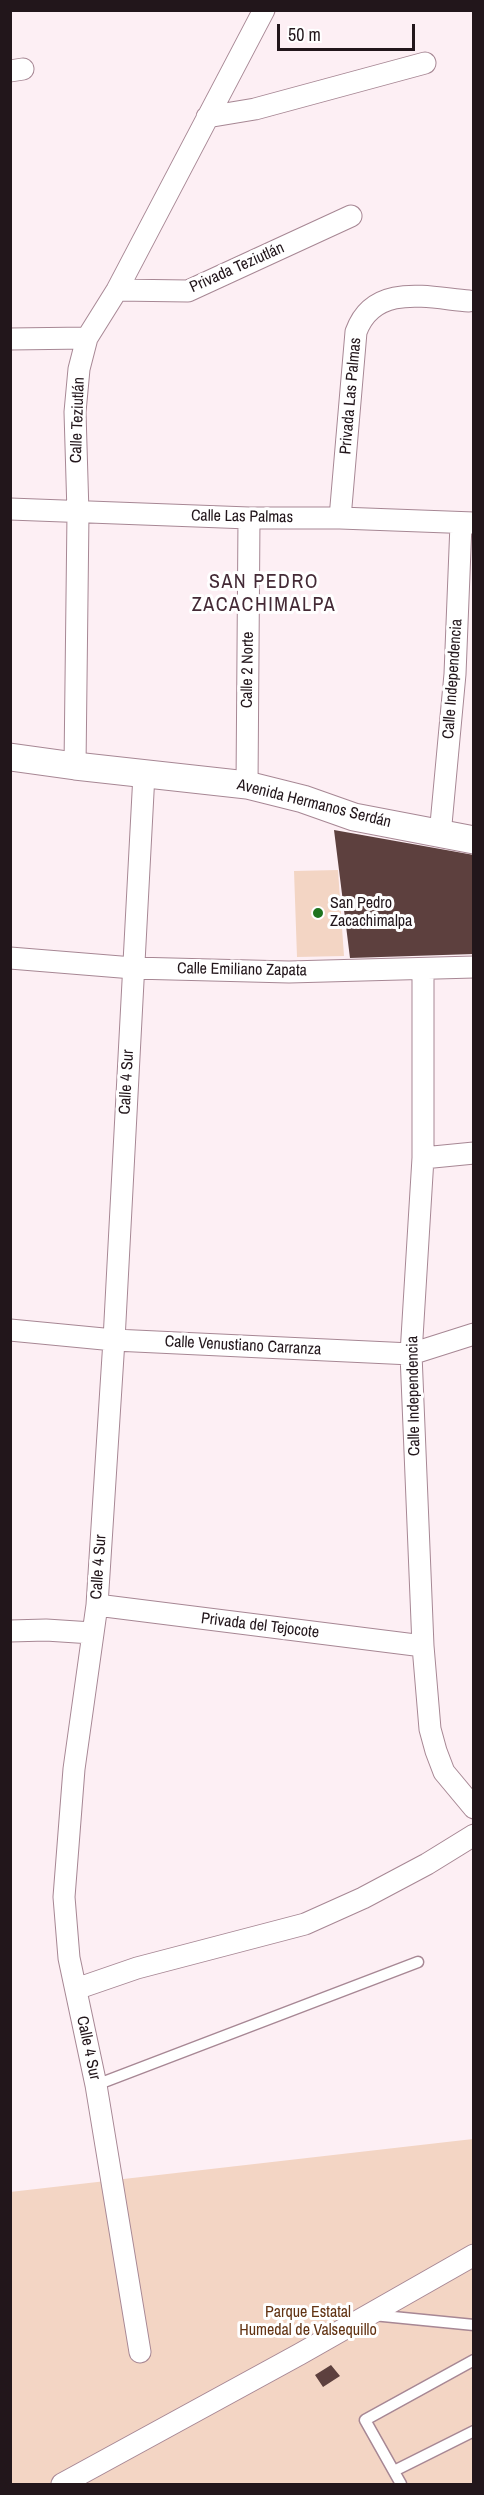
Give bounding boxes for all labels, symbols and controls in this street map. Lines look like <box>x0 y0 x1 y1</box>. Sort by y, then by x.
scale bar <box>280 12 418 50</box>
text: 50 m <box>288 22 321 47</box>
street label: Privada Teziutlán <box>187 239 287 297</box>
street label: Privada Las Palmas <box>336 337 366 455</box>
street label: Calle Teziutlán <box>67 377 89 463</box>
street label: Calle Las Palmas <box>191 507 293 527</box>
district label: SAN PEDRO ZACACHIMALPA <box>192 571 336 618</box>
street label: Calle Independencia <box>439 618 467 740</box>
street label: Calle 2 Norte <box>238 632 258 708</box>
street label: Avenida Hermanos Serdán <box>235 776 393 832</box>
place label: San Pedro Zacachimalpa <box>330 894 412 932</box>
marker: San Pedro Zacachimalpa <box>311 906 325 920</box>
street label: Calle Emiliano Zapata <box>177 959 307 981</box>
street label: Calle 4 Sur <box>116 1049 138 1115</box>
street label: Calle Venustiano Carranza <box>164 1332 322 1360</box>
street label: Calle Independencia <box>403 1336 425 1456</box>
street label: Calle 4 Sur <box>87 1534 111 1600</box>
street label: Privada del Tejocote <box>200 1609 320 1643</box>
street label: Calle 4 Sur <box>72 2014 104 2082</box>
park label: Parque Estatal Humedal de Valsequillo <box>239 2303 377 2341</box>

